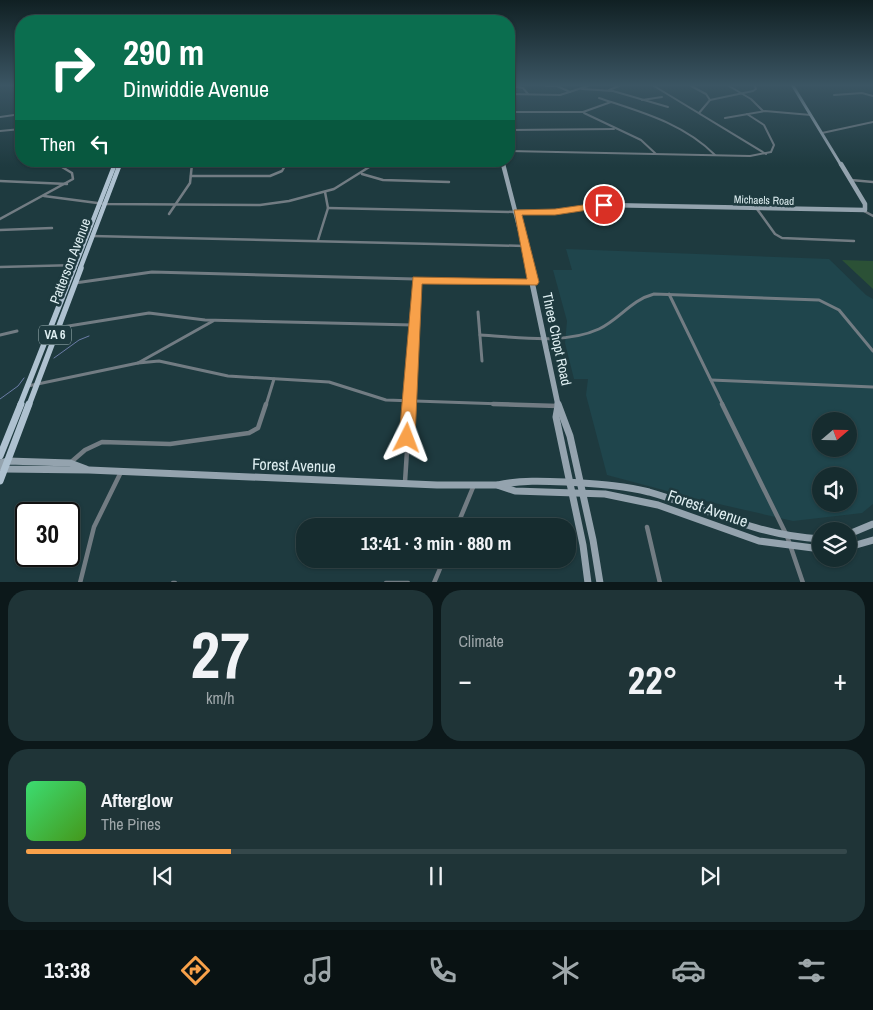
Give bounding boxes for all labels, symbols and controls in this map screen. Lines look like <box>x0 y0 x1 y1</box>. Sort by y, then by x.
text: 290 m <box>123 29 204 76</box>
icon: right <box>40 35 105 100</box>
text: Dinwiddie Avenue <box>123 74 269 104</box>
icon: left <box>86 130 114 158</box>
text: Then <box>40 131 76 157</box>
pin <box>583 184 625 226</box>
icon: arrive <box>590 191 618 219</box>
street label: Michaels Road <box>734 192 794 208</box>
street label: Patterson Avenue <box>45 216 95 306</box>
street label: Three Chopt Road <box>538 291 576 387</box>
road number: VA 6 <box>39 326 71 344</box>
position arrow <box>380 411 432 463</box>
north arrow <box>812 412 858 458</box>
map controls <box>812 412 857 567</box>
street label: Forest Avenue <box>252 453 336 477</box>
button: sound <box>812 467 857 512</box>
street label: Forest Avenue <box>665 484 751 532</box>
speed limit sign: 30 <box>15 502 80 567</box>
button: layers <box>812 522 857 567</box>
text: 13:41 · 3 min · 880 m <box>361 530 511 556</box>
text: 27 <box>191 611 250 698</box>
text: Climate <box>459 630 504 652</box>
text: 22° <box>628 655 678 706</box>
text: − <box>459 661 472 699</box>
text: + <box>834 661 847 699</box>
text: km/h <box>206 687 234 709</box>
text: Afterglow <box>101 787 173 813</box>
text: The Pines <box>101 813 161 835</box>
icon: previous <box>149 862 177 890</box>
icon: pause <box>422 862 450 890</box>
icon: next <box>696 862 724 890</box>
icon: directions <box>178 953 213 988</box>
icon: music <box>301 953 336 988</box>
icon: phone <box>425 953 460 988</box>
icon: climate <box>548 953 583 988</box>
icon: car <box>671 953 706 988</box>
icon: filters <box>794 953 829 988</box>
text: 13:38 <box>44 955 90 985</box>

